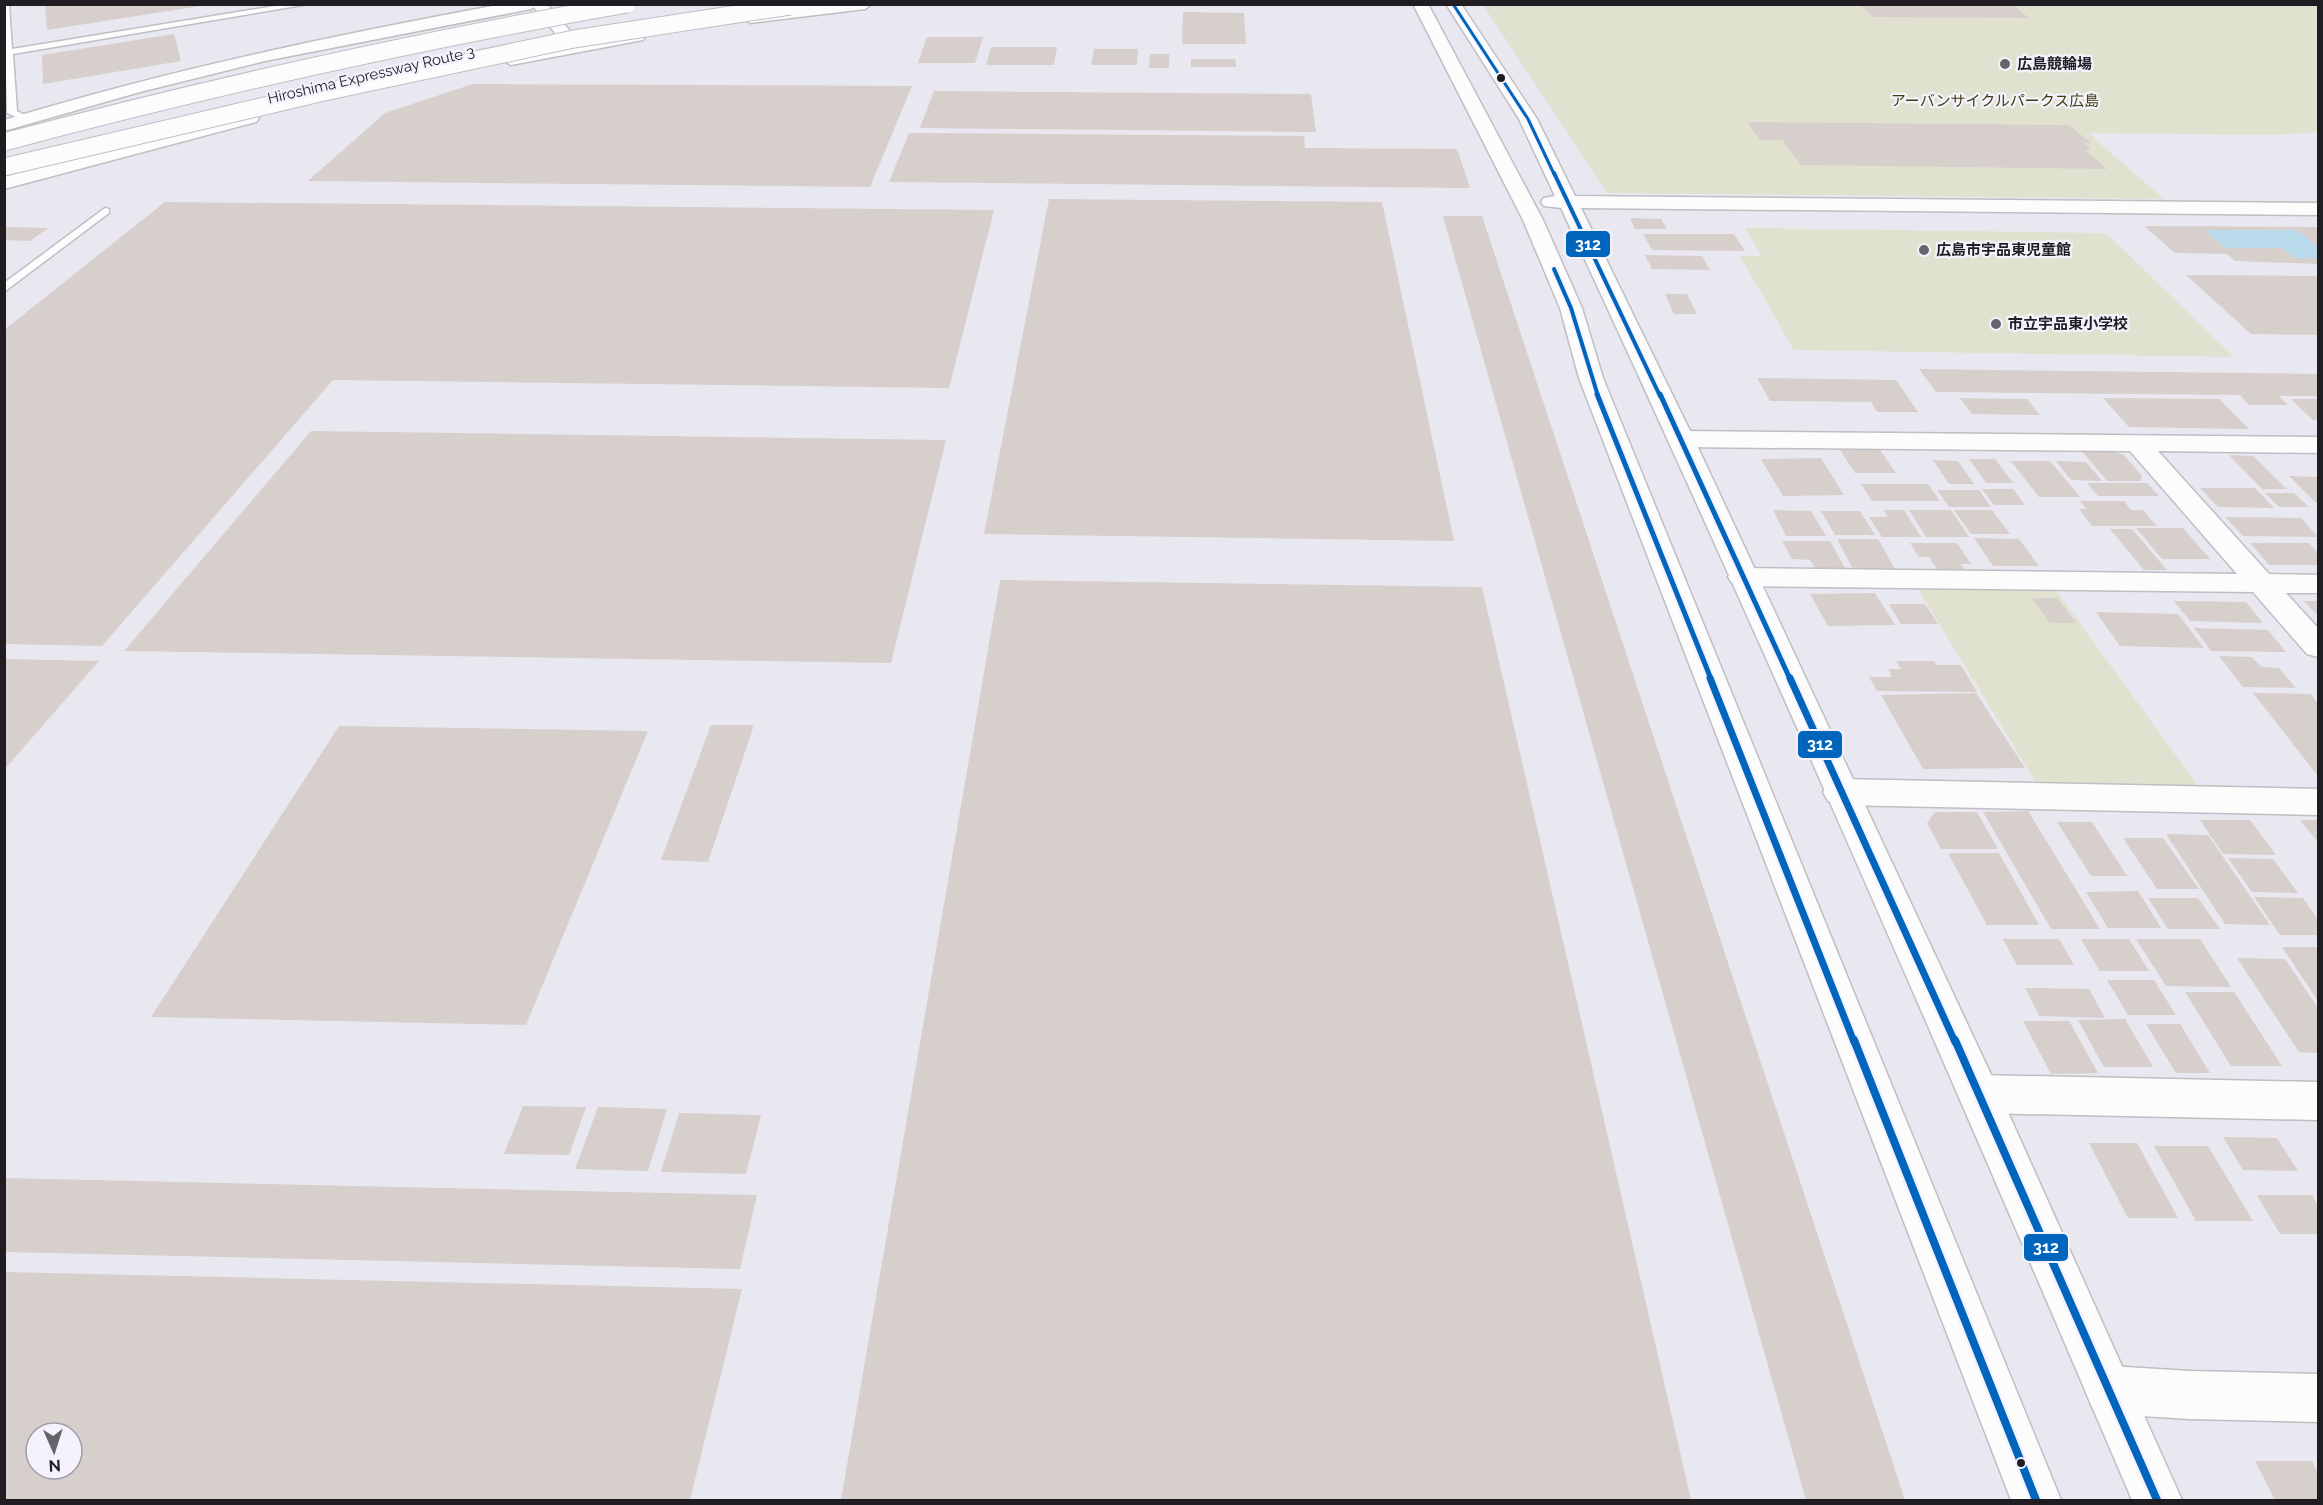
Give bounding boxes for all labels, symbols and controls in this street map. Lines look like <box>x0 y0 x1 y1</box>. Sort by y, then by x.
street label: Hiroshima Expressway Route 3 <box>266 42 476 108</box>
place label: 広島競輪場 <box>2017 55 2092 73</box>
marker: 広島競輪場 <box>1998 57 2012 71</box>
unlabelled marker <box>1495 72 1507 84</box>
park label: アーバンサイクルパークス広島 <box>1891 92 2099 110</box>
line badge: 312 <box>1565 230 1611 258</box>
text: 312 <box>1575 235 1601 254</box>
place label: 広島市宇品東児童館 <box>1936 241 2071 259</box>
marker: 広島市宇品東児童館 <box>1917 243 1931 257</box>
place label: 市立宇品東小学校 <box>2008 315 2128 333</box>
marker: 市立宇品東小学校 <box>1989 317 2003 331</box>
line badge: 312 <box>1797 730 1843 759</box>
text: 312 <box>1807 735 1833 754</box>
line badge: 312 <box>2023 1233 2069 1262</box>
text: 312 <box>2033 1238 2059 1257</box>
north arrow <box>24 1421 84 1481</box>
text: N <box>48 1456 61 1475</box>
unlabelled marker <box>2015 1457 2027 1469</box>

